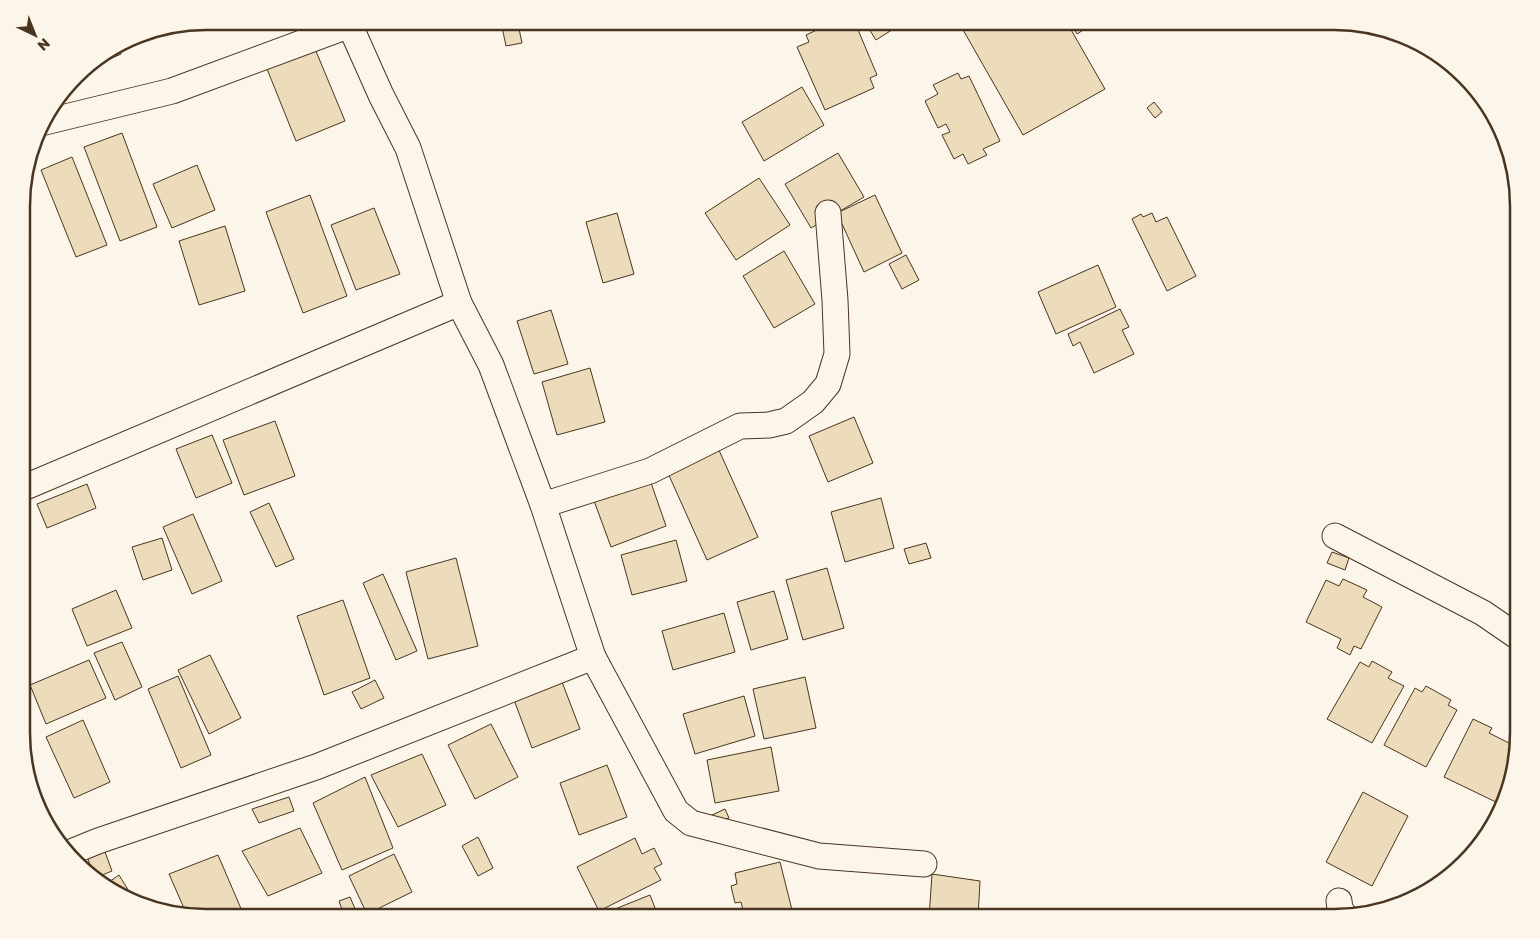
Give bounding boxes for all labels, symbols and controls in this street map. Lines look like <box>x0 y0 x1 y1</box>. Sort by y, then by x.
north arrow <box>10 10 60 60</box>
text: N <box>35 35 54 55</box>

